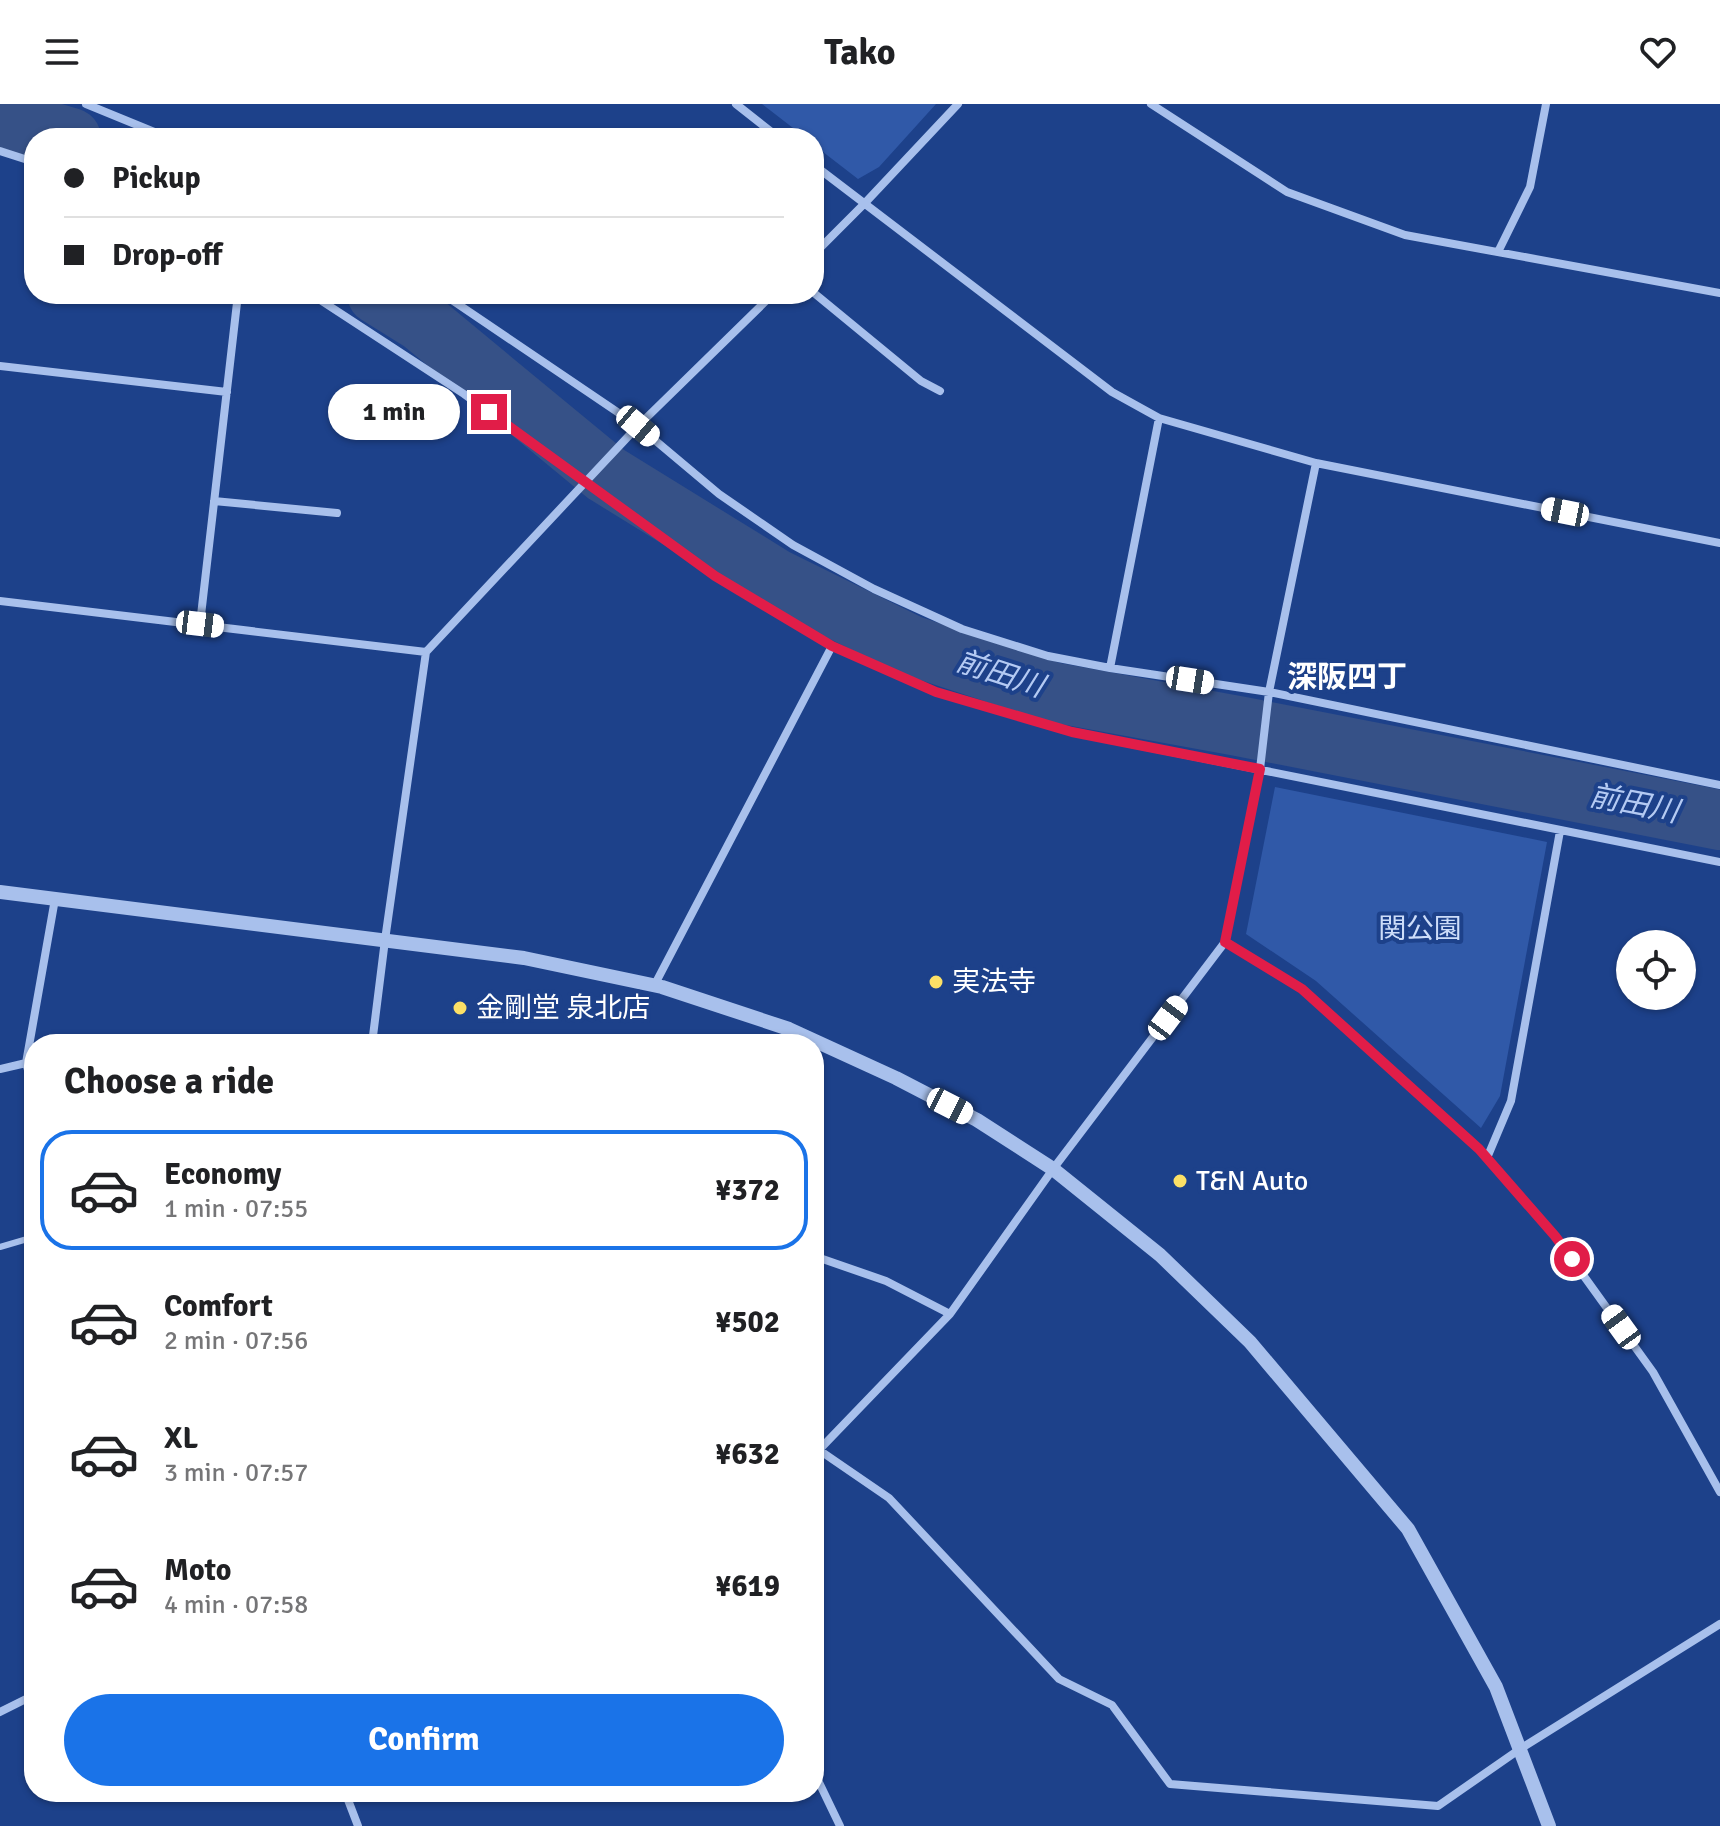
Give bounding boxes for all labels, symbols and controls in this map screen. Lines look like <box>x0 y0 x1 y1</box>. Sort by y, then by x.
icon: menu <box>40 30 84 74</box>
text: Tako <box>824 30 896 75</box>
icon: heart <box>1636 30 1680 74</box>
text: Pickup <box>112 160 201 197</box>
text: Drop-off <box>112 237 222 274</box>
callout: 1 min <box>329 384 461 440</box>
route end <box>471 394 507 430</box>
text: 1 min <box>363 396 425 428</box>
car <box>612 401 664 451</box>
car <box>1539 496 1591 528</box>
car <box>175 609 225 639</box>
water label: 前田川 <box>951 642 1051 706</box>
district label: 深阪四丁 <box>1287 659 1407 696</box>
car <box>1164 664 1216 696</box>
water label: 前田川 <box>1586 777 1685 831</box>
park label: 関公園 <box>1378 912 1462 946</box>
map controls <box>1616 930 1696 1010</box>
button: locate <box>1616 930 1696 1010</box>
place label: 実法寺 <box>952 965 1036 999</box>
marker: 実法寺 <box>927 973 945 991</box>
place label: 金剛堂 泉北店 <box>476 991 650 1025</box>
car <box>1144 992 1192 1044</box>
marker: 金剛堂 泉北店 <box>451 999 469 1017</box>
text: Choose a ride <box>64 1059 274 1104</box>
car <box>923 1084 977 1128</box>
icon: car <box>68 1154 140 1226</box>
text: Economy <box>164 1156 281 1193</box>
place label: T&N Auto <box>1196 1164 1308 1198</box>
text: ¥372 <box>715 1172 780 1209</box>
marker: T&N Auto <box>1171 1172 1189 1190</box>
text: 1 min · 07:55 <box>164 1193 308 1225</box>
route start <box>1554 1241 1590 1277</box>
icon: car <box>68 1286 140 1358</box>
text: Comfort <box>164 1288 273 1325</box>
car <box>1597 1301 1645 1353</box>
text: ¥502 <box>715 1304 780 1341</box>
text: 2 min · 07:56 <box>164 1325 308 1357</box>
icon: car <box>68 1418 140 1490</box>
text: XL <box>164 1420 198 1457</box>
text: ¥632 <box>715 1436 780 1473</box>
text: 3 min · 07:57 <box>164 1457 308 1489</box>
icon: car <box>68 1550 140 1622</box>
text: Moto <box>164 1552 231 1589</box>
text: ¥619 <box>715 1568 780 1605</box>
text: 4 min · 07:58 <box>164 1589 308 1621</box>
button: Confirm <box>64 1694 784 1786</box>

